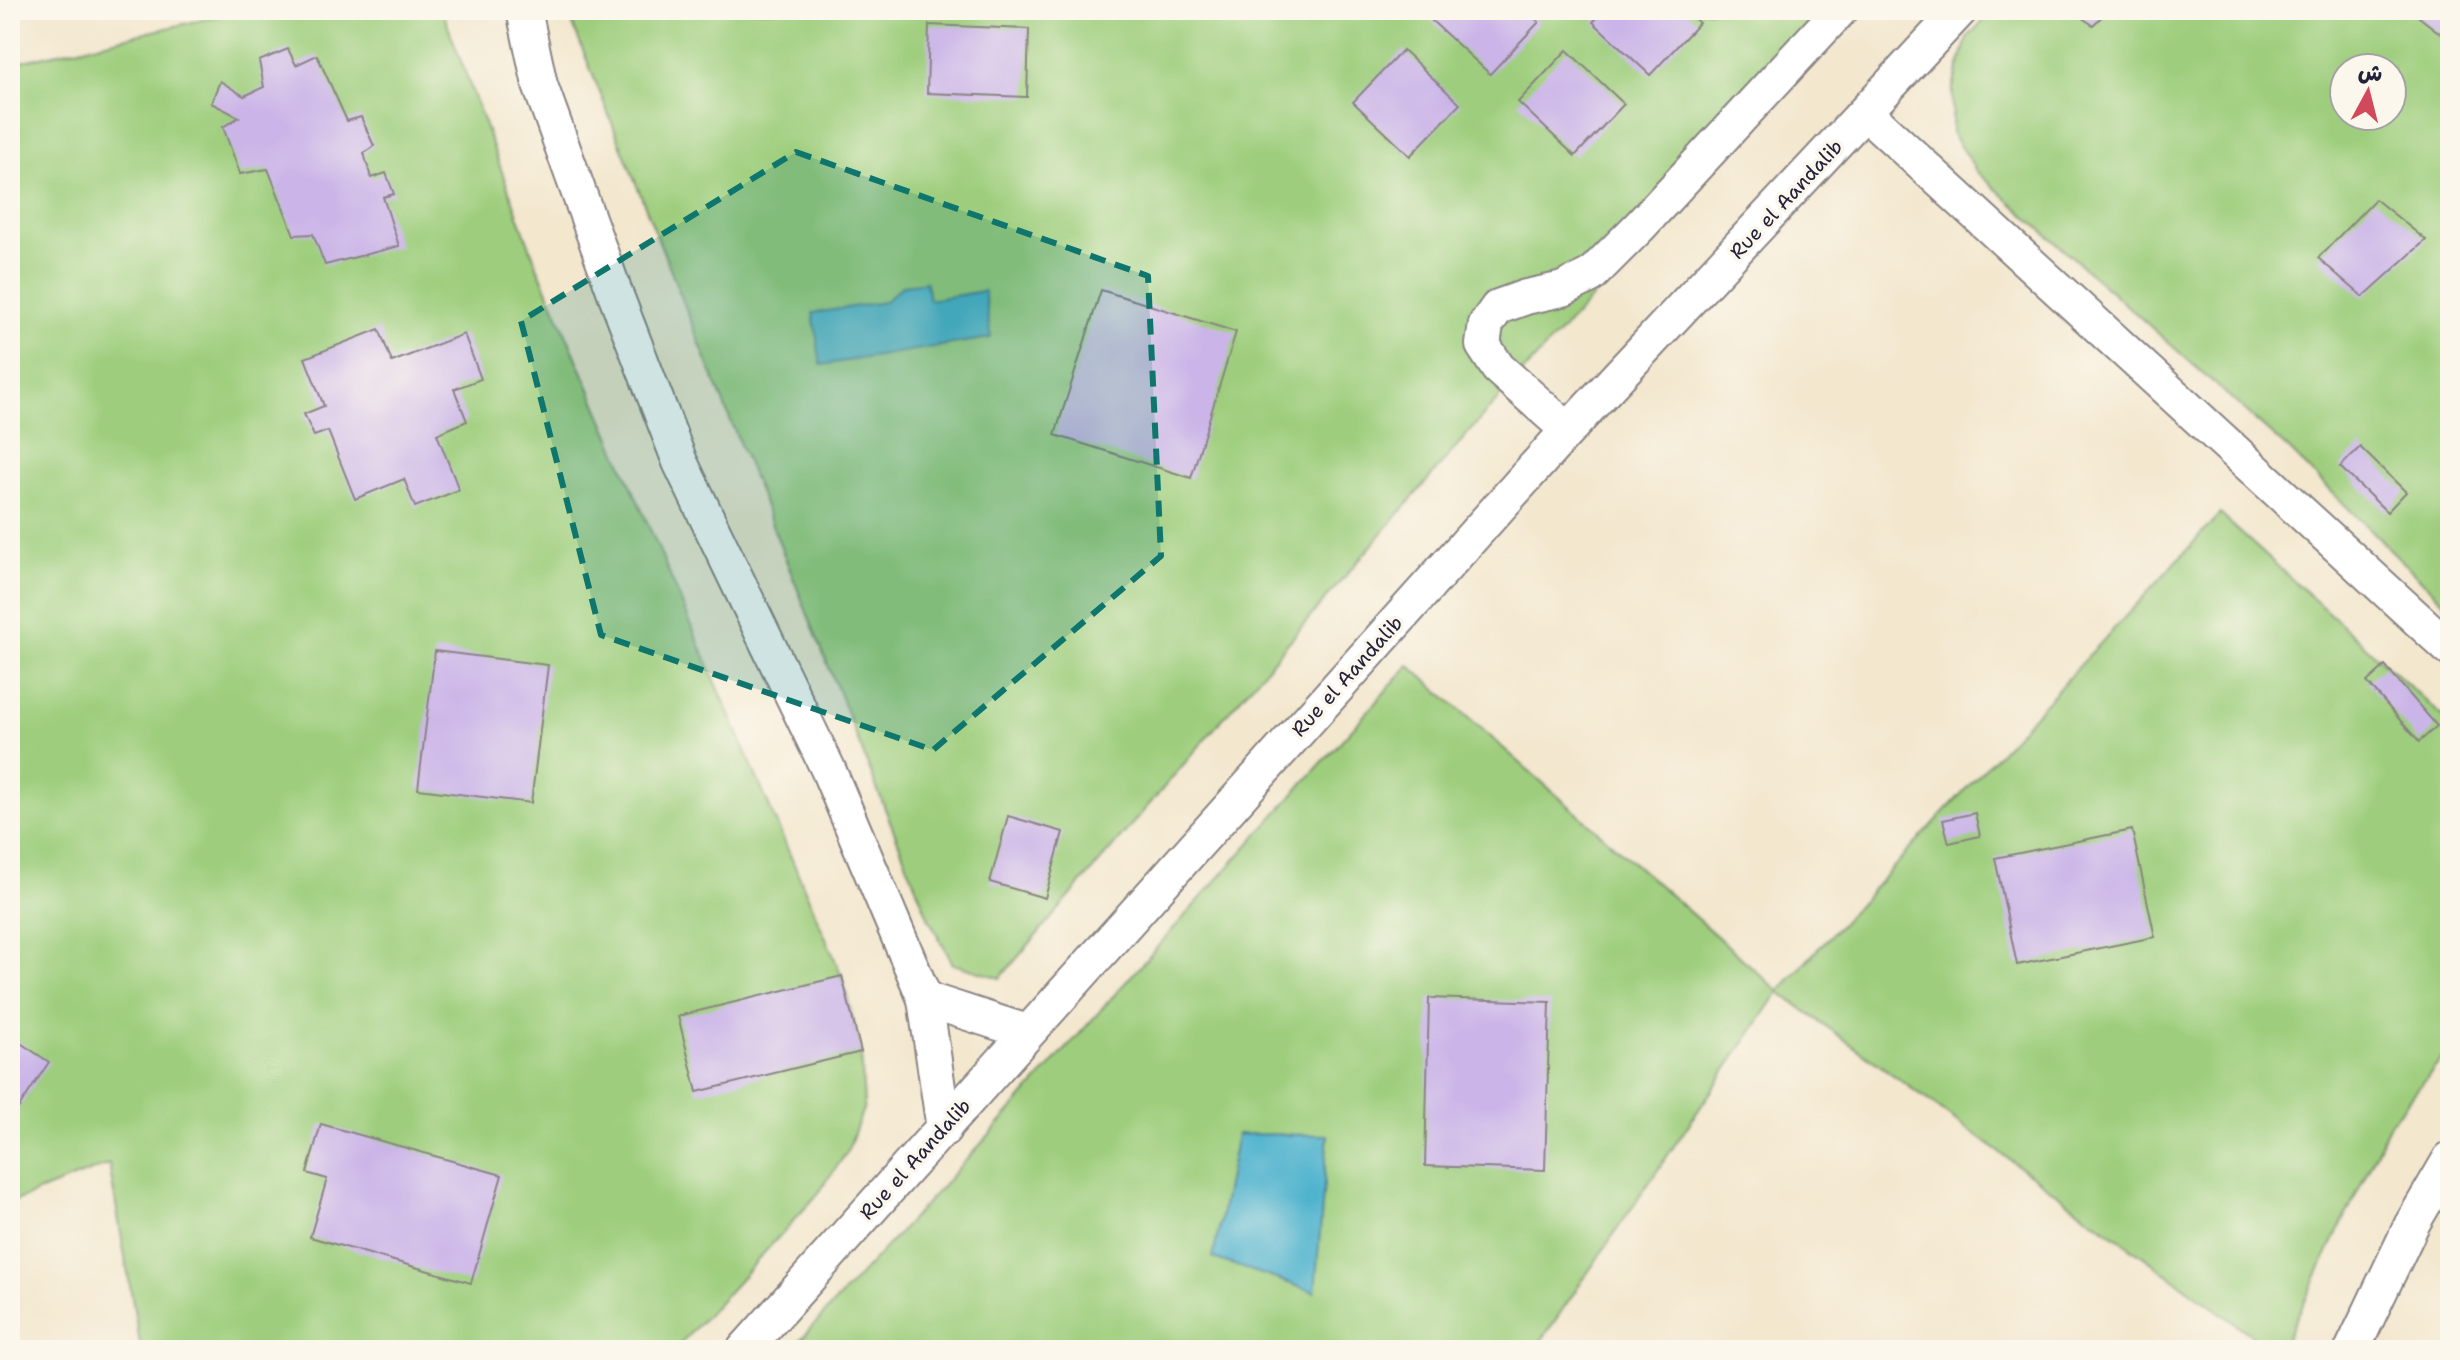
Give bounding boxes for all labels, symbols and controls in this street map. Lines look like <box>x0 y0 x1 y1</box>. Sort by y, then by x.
north arrow <box>2328 52 2408 132</box>
text: ش <box>2357 57 2384 89</box>
street label: Rue el Aandalib <box>1724 134 1848 264</box>
street label: Rue el Aandalib <box>1286 610 1408 742</box>
street label: Rue el Aandalib <box>854 1093 976 1225</box>

